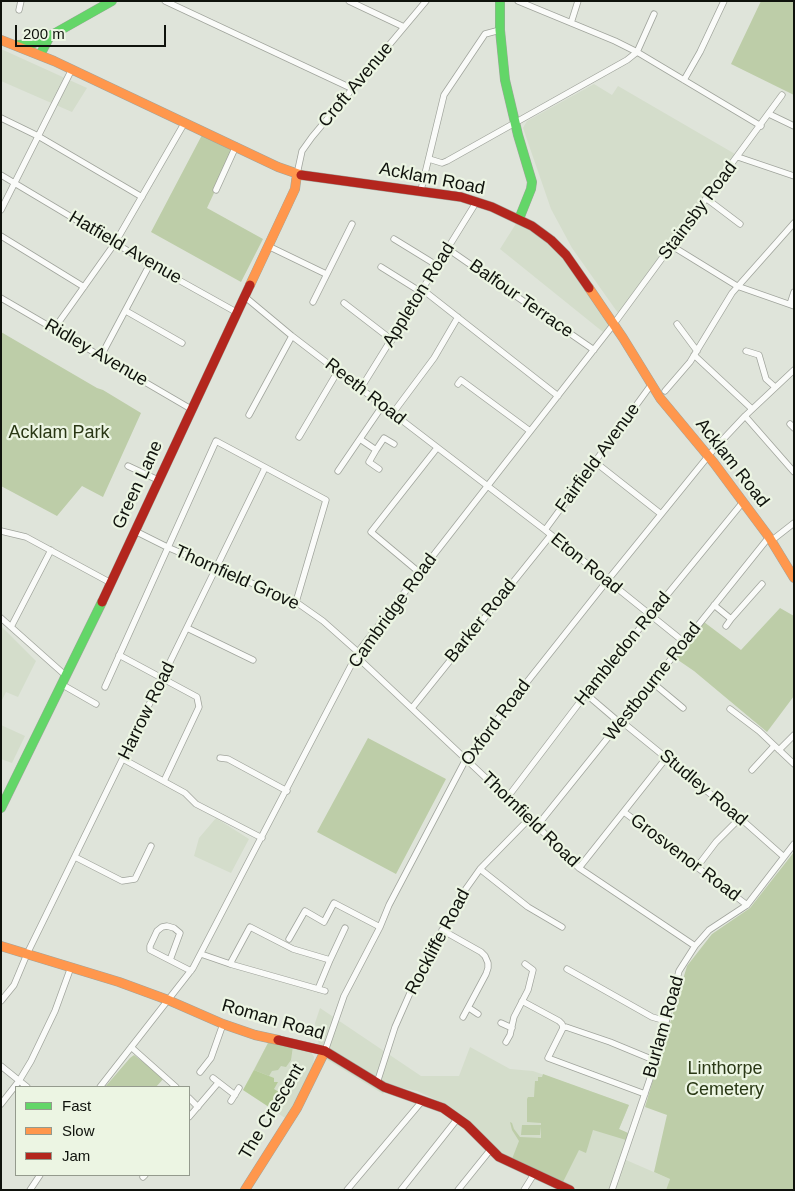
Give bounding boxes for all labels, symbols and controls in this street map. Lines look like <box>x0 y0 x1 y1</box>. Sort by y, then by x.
scale bar <box>18 15 169 47</box>
text: 200 m <box>23 25 65 42</box>
street label: Croft Avenue <box>314 38 398 132</box>
street label: Acklam Road <box>377 158 487 200</box>
street label: Stainsby Road <box>654 158 742 264</box>
street label: Hatfield Avenue <box>65 207 185 289</box>
street label: Appleton Road <box>378 239 460 351</box>
street label: Balfour Terrace <box>465 255 577 343</box>
street label: Ridley Avenue <box>40 315 152 391</box>
street label: Reeth Road <box>321 354 409 430</box>
street label: Fairfield Avenue <box>551 399 645 517</box>
street label: Acklam Road <box>691 414 773 512</box>
park label: Acklam Park <box>8 422 110 444</box>
street label: Green Lane <box>108 437 168 533</box>
street label: Eton Road <box>546 529 626 599</box>
street label: Thornfield Grove <box>171 541 303 615</box>
street label: Cambridge Road <box>344 550 442 672</box>
street label: Barker Road <box>441 575 521 667</box>
street label: Hambledon Road <box>571 588 675 710</box>
street label: Westbourne Road <box>600 618 706 746</box>
street label: Harrow Road <box>114 659 180 763</box>
street label: Oxford Road <box>457 676 535 770</box>
street label: Studley Road <box>655 745 751 831</box>
street label: Thornfield Road <box>476 768 584 872</box>
street label: Grosvenor Road <box>626 810 744 906</box>
street label: Rockliffe Road <box>401 885 475 999</box>
street label: Burlam Road <box>639 974 689 1080</box>
street label: Roman Road <box>219 995 327 1045</box>
park label: Linthorpe Cemetery <box>686 1058 764 1100</box>
street label: The Crescent <box>235 1060 309 1164</box>
legend <box>15 1086 190 1176</box>
text: Fast <box>62 1097 91 1114</box>
text: Slow <box>62 1122 95 1139</box>
text: Jam <box>62 1147 90 1164</box>

